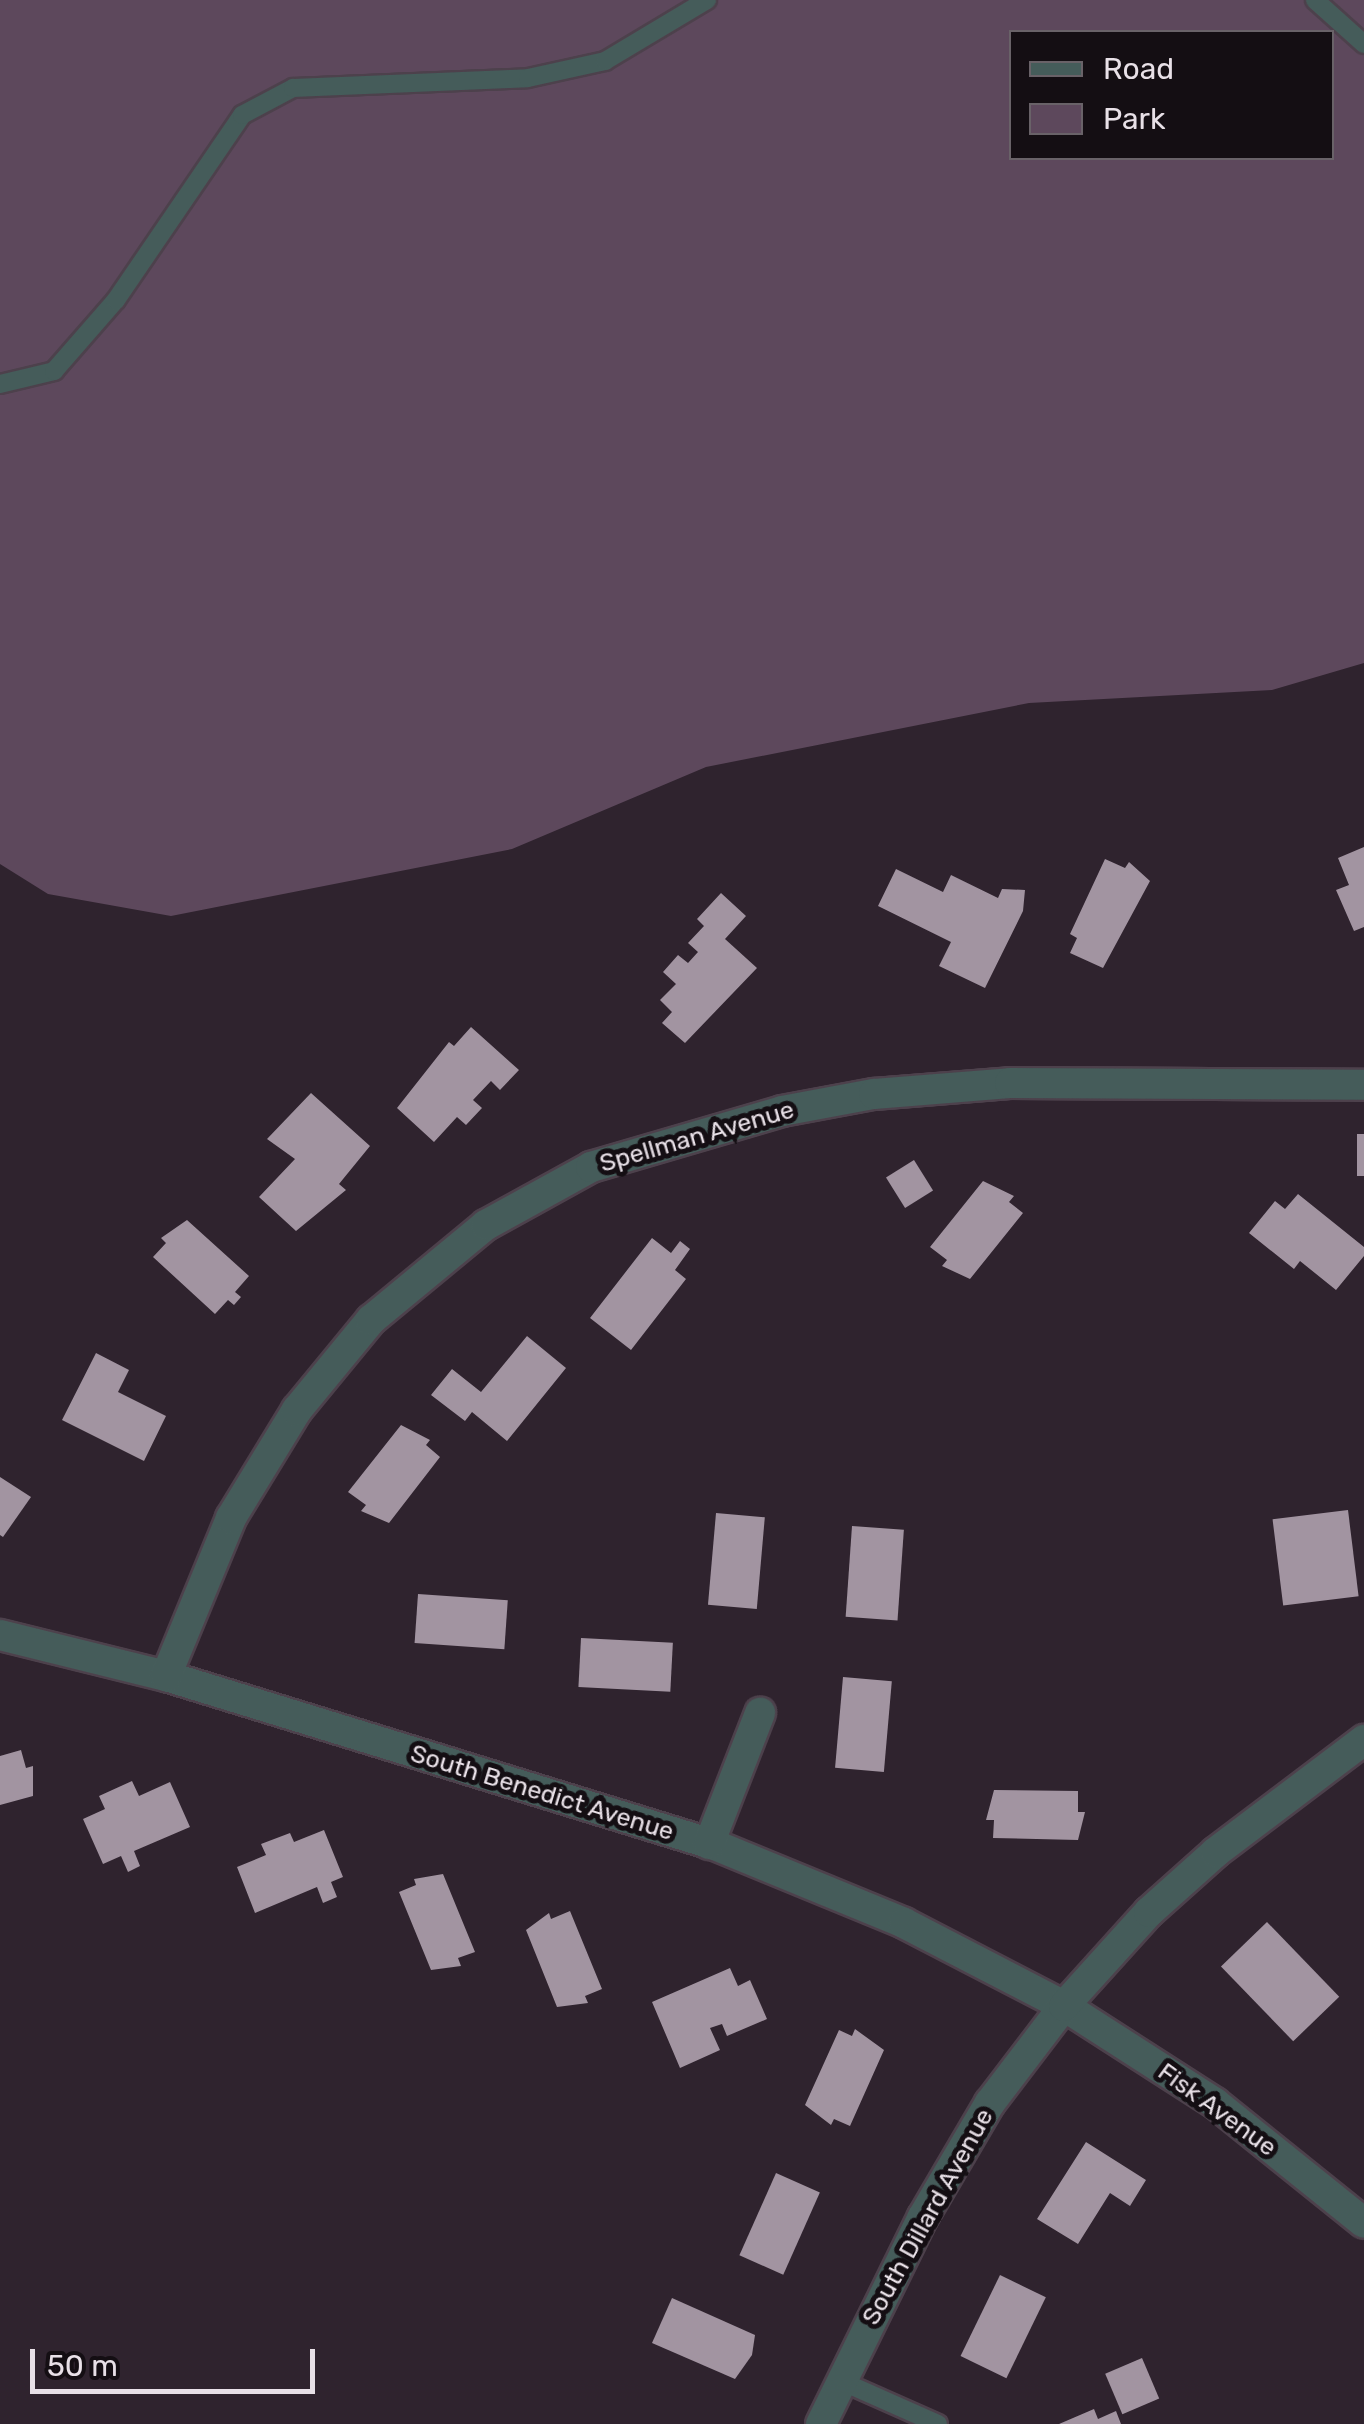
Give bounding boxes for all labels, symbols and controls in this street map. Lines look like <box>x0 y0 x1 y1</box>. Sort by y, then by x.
legend <box>1009 30 1334 160</box>
text: Road <box>1103 51 1174 87</box>
text: Park <box>1103 101 1165 137</box>
street label: Spellman Avenue <box>596 1095 798 1179</box>
street label: South Benedict Avenue <box>407 1739 677 1847</box>
street label: Fisk Avenue <box>1152 2057 1282 2163</box>
street label: South Dillard Avenue <box>856 2103 1000 2331</box>
scale bar <box>35 2329 320 2391</box>
text: 50 m <box>47 2348 118 2384</box>

